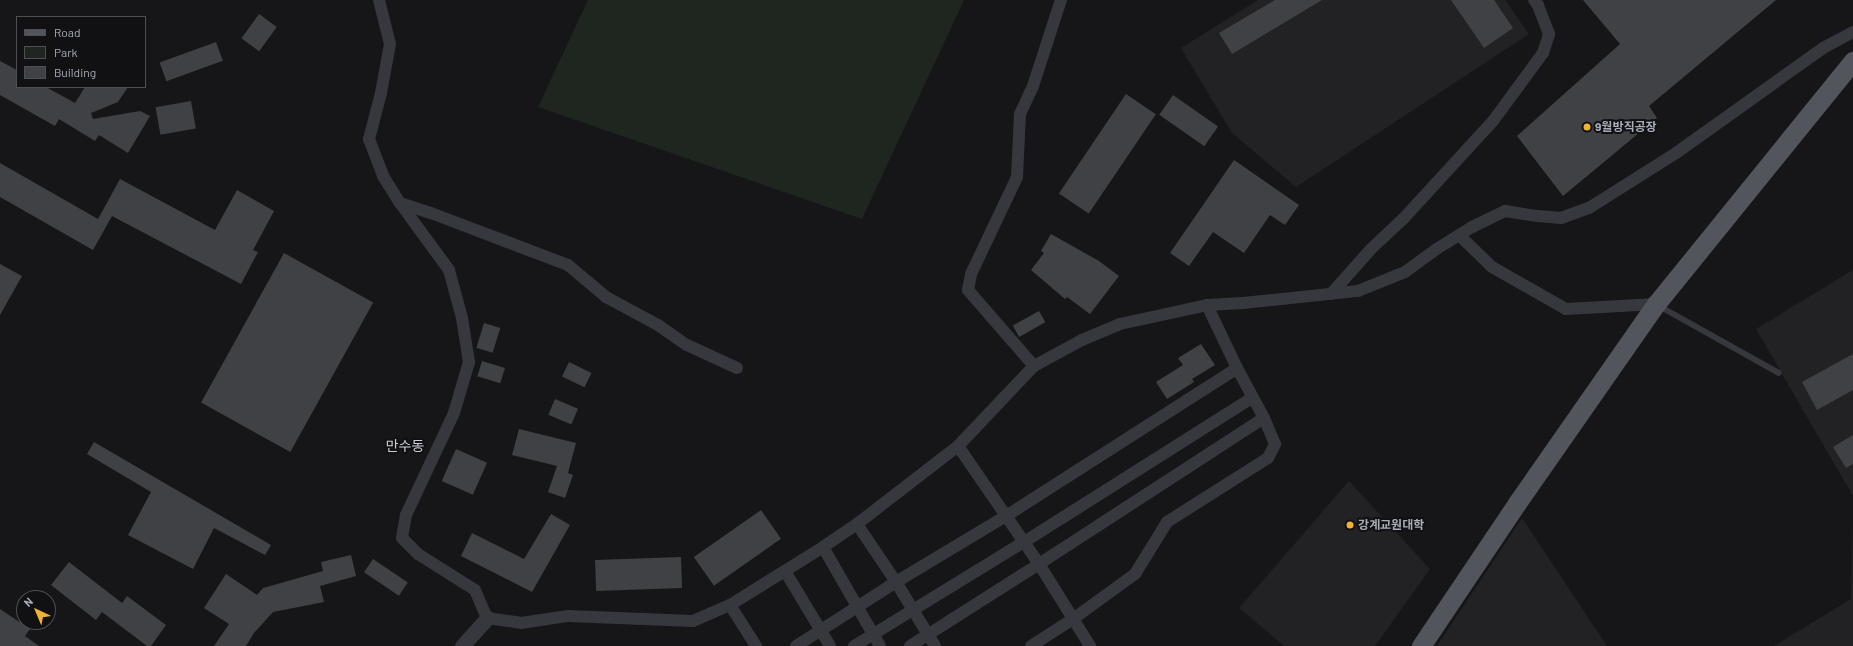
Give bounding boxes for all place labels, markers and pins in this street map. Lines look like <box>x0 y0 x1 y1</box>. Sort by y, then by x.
place label: 9월방직공장 <box>1595 120 1657 134</box>
marker: 9월방직공장 <box>1582 122 1592 132</box>
place label: 강계교원대학 <box>1358 518 1424 532</box>
marker: 강계교원대학 <box>1345 520 1355 530</box>

